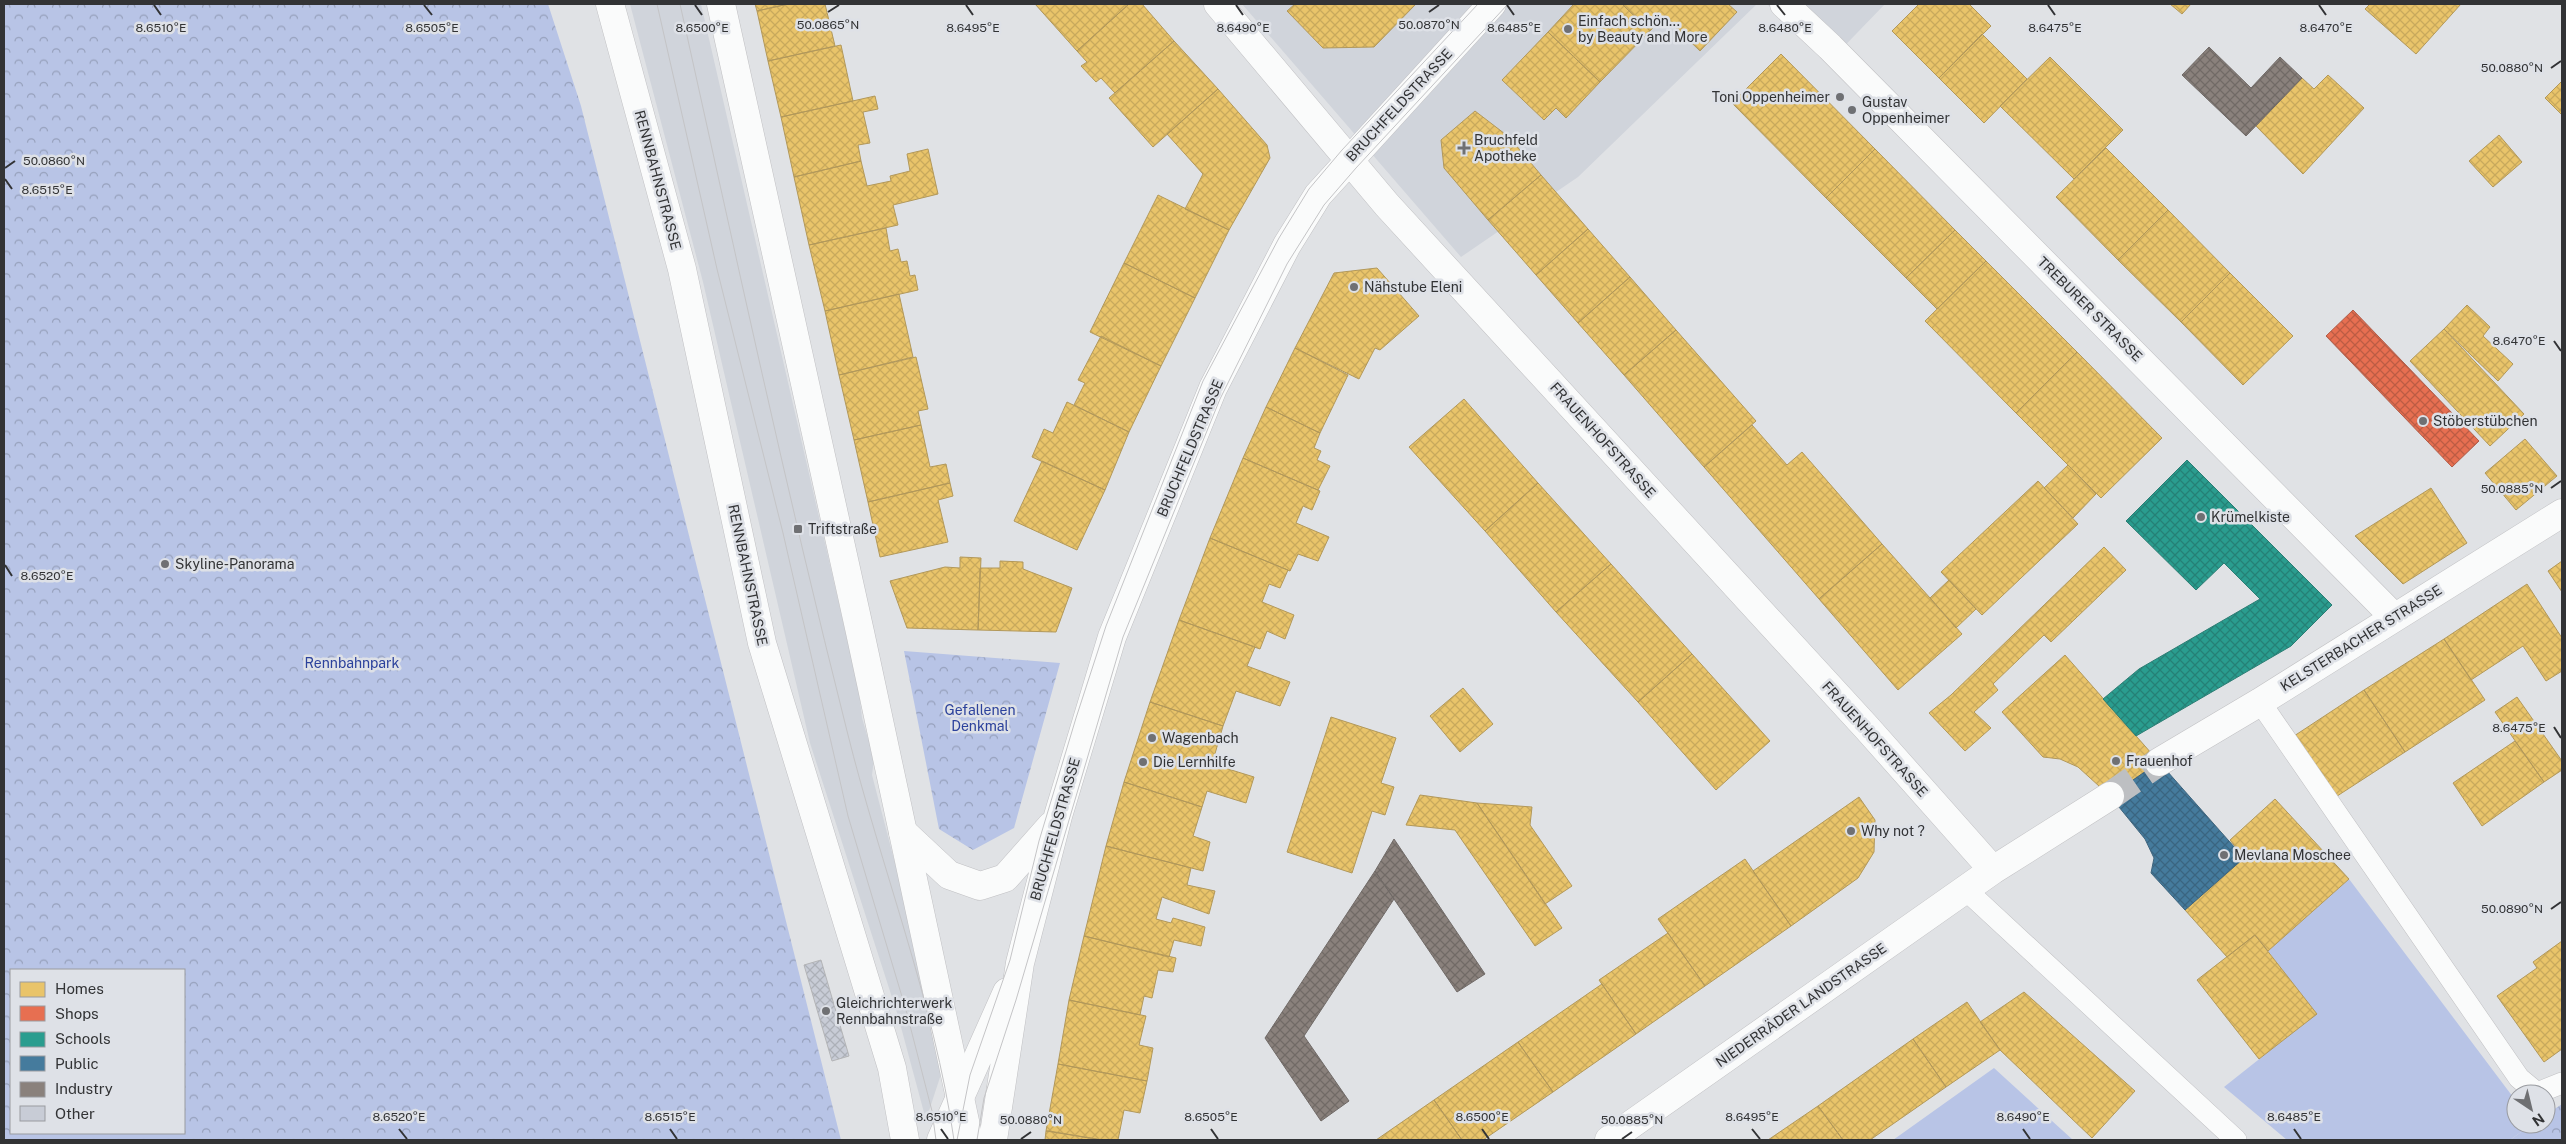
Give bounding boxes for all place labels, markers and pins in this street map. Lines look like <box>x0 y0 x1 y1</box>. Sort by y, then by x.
place label: Einfach schön... by Beauty and More <box>1578 13 1708 45</box>
marker: Einfach schön... by Beauty and More <box>1562 23 1574 35</box>
place label: Toni Oppenheimer <box>1712 89 1830 105</box>
marker: Toni Oppenheimer <box>1834 91 1846 103</box>
place label: Gustav Oppenheimer <box>1862 94 1950 126</box>
marker: Gustav Oppenheimer <box>1846 104 1858 116</box>
place label: Bruchfeld Apotheke <box>1474 132 1538 164</box>
marker: Bruchfeld Apotheke <box>1458 142 1470 154</box>
place label: Nähstube Eleni <box>1364 279 1462 295</box>
marker: Nähstube Eleni <box>1348 281 1360 293</box>
place label: Stöberstübchen <box>2433 413 2537 429</box>
marker: Stöberstübchen <box>2417 415 2429 427</box>
place label: Krümelkiste <box>2211 509 2290 525</box>
marker: Krümelkiste <box>2195 511 2207 523</box>
place label: Triftstraße <box>808 521 877 537</box>
marker: Triftstraße <box>792 523 804 535</box>
place label: Skyline-Panorama <box>175 556 294 572</box>
marker: Skyline-Panorama <box>159 558 171 570</box>
place label: Wagenbach <box>1162 730 1239 746</box>
marker: Wagenbach <box>1146 732 1158 744</box>
place label: Frauenhof <box>2126 753 2193 769</box>
place label: Die Lernhilfe <box>1153 754 1236 770</box>
marker: Frauenhof <box>2110 755 2122 767</box>
marker: Die Lernhilfe <box>1137 756 1149 768</box>
place label: Why not ? <box>1861 823 1925 839</box>
marker: Why not ? <box>1845 825 1857 837</box>
place label: Mevlana Moschee <box>2234 847 2351 863</box>
marker: Mevlana Moschee <box>2218 849 2230 861</box>
place label: Gleichrichterwerk Rennbahnstraße <box>836 995 952 1027</box>
marker: Gleichrichterwerk Rennbahnstraße <box>820 1005 832 1017</box>

